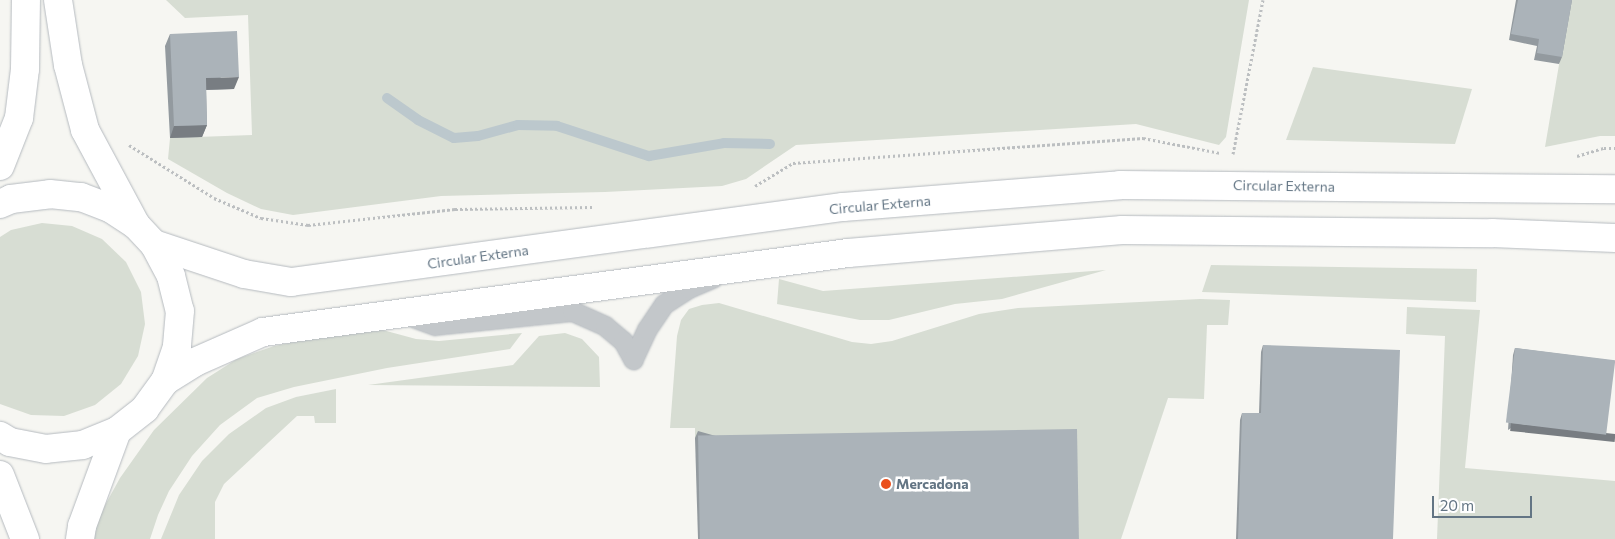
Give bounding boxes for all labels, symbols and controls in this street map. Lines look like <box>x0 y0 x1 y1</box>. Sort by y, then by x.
street label: Circular Externa <box>1233 177 1335 195</box>
street label: Circular Externa <box>828 192 932 218</box>
street label: Circular Externa <box>426 242 530 272</box>
place label: Mercadona <box>896 476 969 492</box>
marker: Mercadona <box>880 478 892 490</box>
scale bar <box>1435 486 1535 518</box>
text: 20 m <box>1440 496 1474 514</box>

